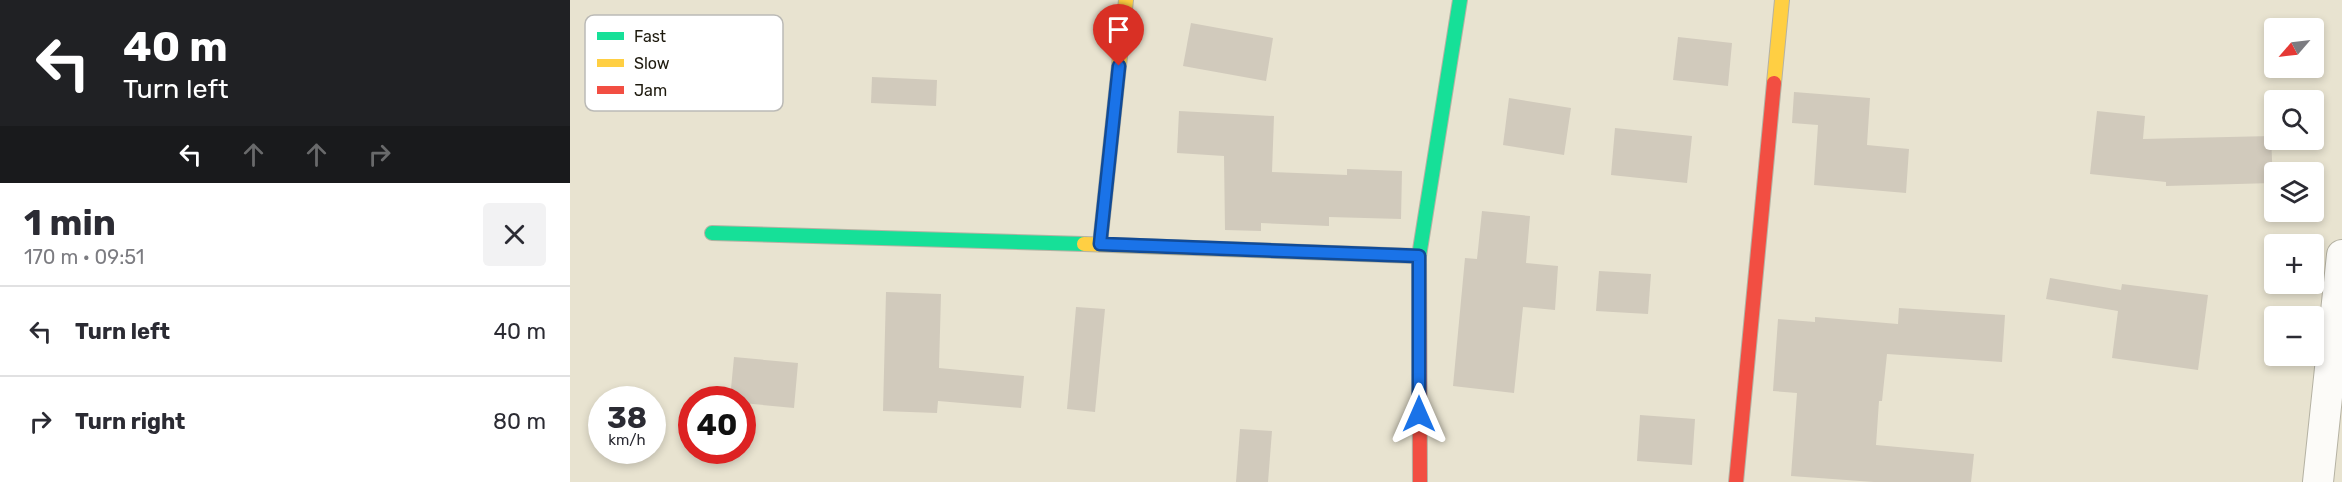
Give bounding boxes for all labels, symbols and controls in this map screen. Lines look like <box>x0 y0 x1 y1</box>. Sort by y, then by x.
pin <box>1093 4 1144 66</box>
icon: arrive <box>1102 13 1135 46</box>
legend <box>585 15 783 111</box>
north arrow <box>2264 18 2324 78</box>
map controls <box>2264 18 2324 366</box>
text: 40 m <box>123 22 228 72</box>
icon: left <box>24 24 102 102</box>
text: Fast <box>634 27 666 46</box>
text: Slow <box>634 54 670 73</box>
text: Turn left <box>123 73 228 105</box>
text: Jam <box>634 81 667 100</box>
button: search <box>2264 90 2324 150</box>
icon: left <box>174 138 207 171</box>
icon: ahead <box>237 138 270 171</box>
icon: ahead <box>300 138 333 171</box>
icon: right <box>363 138 396 171</box>
button: layers <box>2264 162 2324 222</box>
text: 1 min <box>24 201 116 244</box>
button: close <box>483 203 546 266</box>
button: + <box>2264 234 2324 294</box>
text: 170 m · 09:51 <box>24 245 144 269</box>
button: − <box>2264 306 2324 366</box>
icon: left <box>24 315 57 348</box>
text: Turn left <box>75 318 170 345</box>
text: 40 m <box>493 318 546 345</box>
position arrow <box>1387 382 1451 446</box>
speed limit sign: 40 <box>678 386 756 464</box>
text: 38 <box>607 400 647 436</box>
icon: right <box>24 405 57 438</box>
text: Turn right <box>75 408 185 435</box>
text: 80 m <box>493 408 546 435</box>
text: km/h <box>608 431 646 449</box>

